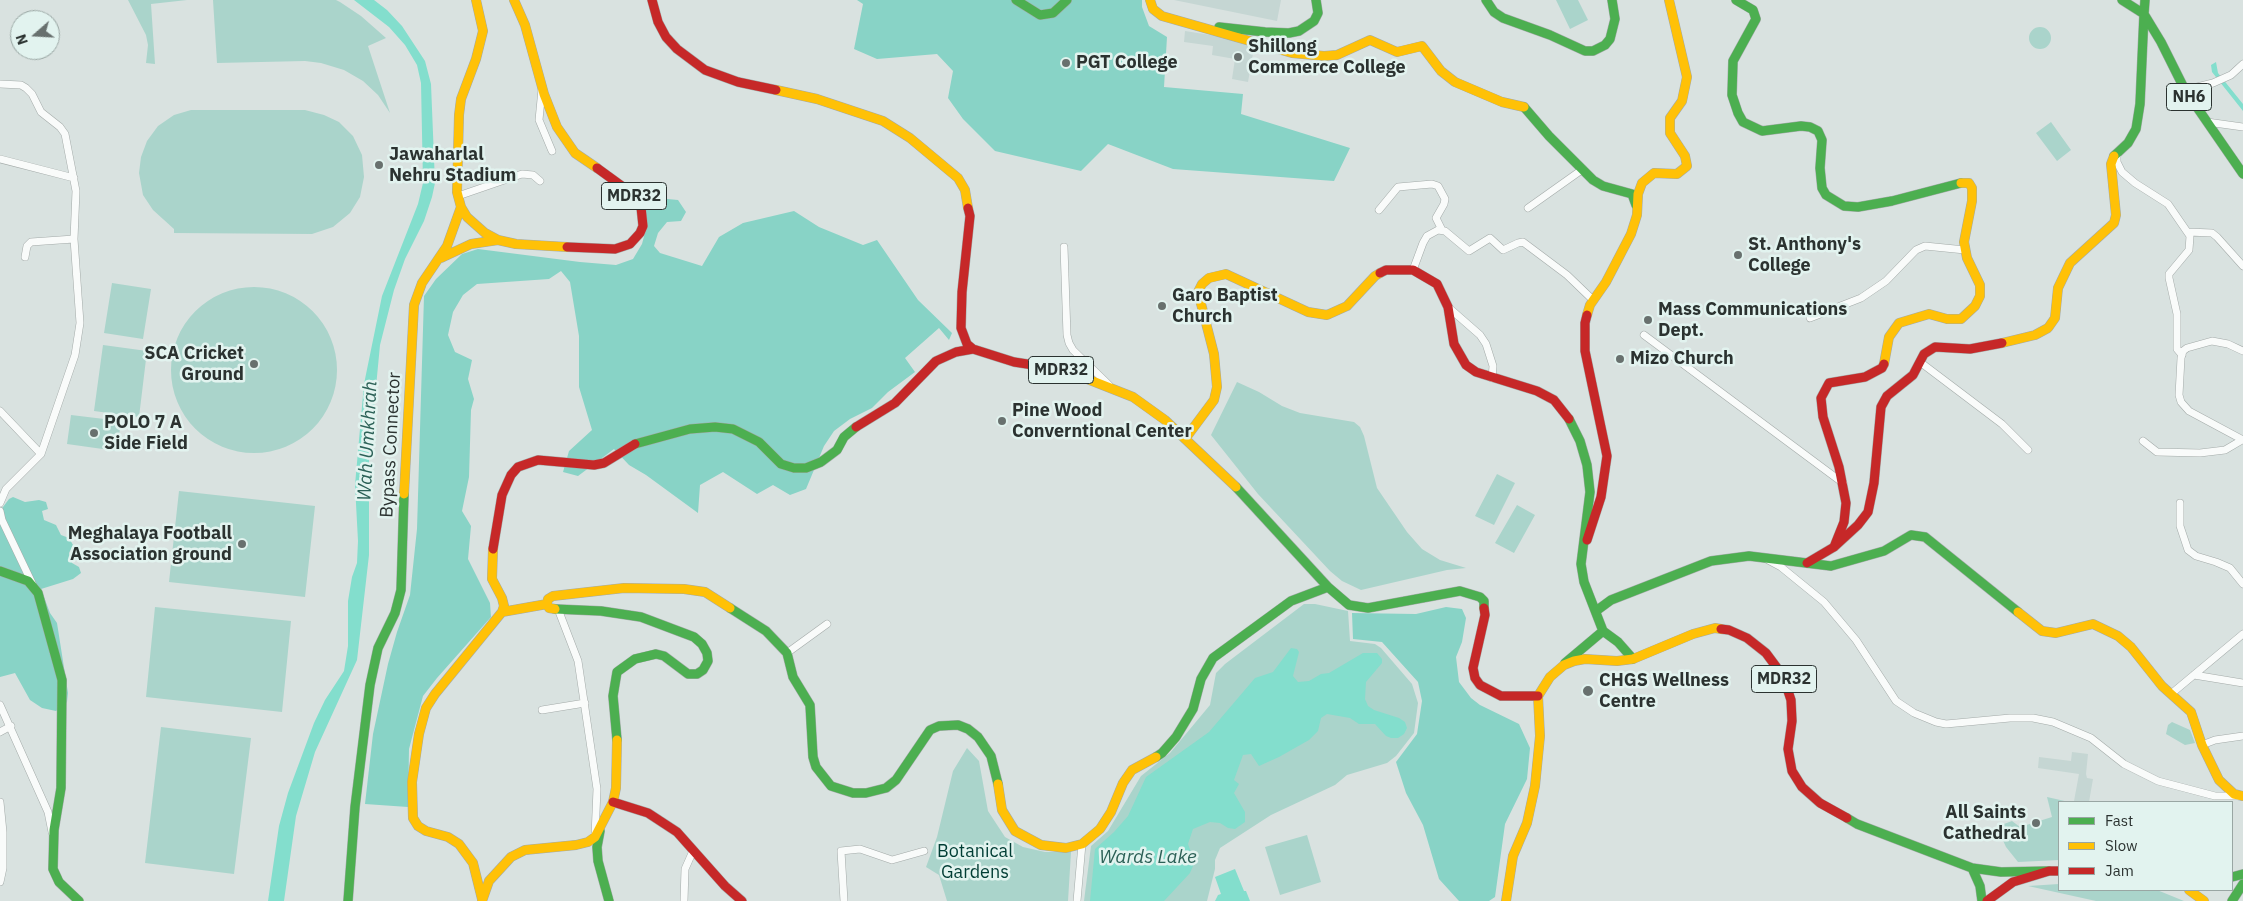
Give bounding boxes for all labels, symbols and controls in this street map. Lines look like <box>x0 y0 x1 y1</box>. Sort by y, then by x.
north arrow <box>10 10 60 60</box>
text: N <box>12 32 32 47</box>
place label: Shillong Commerce College <box>1248 36 1406 78</box>
marker: Shillong Commerce College <box>1232 51 1244 63</box>
place label: PGT College <box>1076 52 1178 74</box>
marker: PGT College <box>1060 57 1072 69</box>
road number: NH6 <box>2166 84 2212 110</box>
place label: Jawaharlal Nehru Stadium <box>389 144 516 186</box>
marker: Jawaharlal Nehru Stadium <box>373 159 385 171</box>
road number: MDR32 <box>602 182 666 210</box>
place label: St. Anthony's College <box>1748 234 1861 276</box>
marker: St. Anthony's College <box>1732 249 1744 261</box>
place label: Garo Baptist Church <box>1172 285 1278 328</box>
place label: Mass Communications Dept. <box>1658 299 1847 342</box>
marker: Garo Baptist Church <box>1156 300 1168 312</box>
marker: Mass Communications Dept. <box>1642 314 1654 326</box>
place label: SCA Cricket Ground <box>144 343 244 386</box>
place label: Mizo Church <box>1630 348 1734 370</box>
marker: Mizo Church <box>1614 353 1626 365</box>
road number: MDR32 <box>1028 356 1094 384</box>
marker: SCA Cricket Ground <box>248 358 260 370</box>
street label: Bypass Connector <box>376 372 406 518</box>
water label: Wah Umkhrah <box>353 380 383 502</box>
place label: Pine Wood Converntional Center <box>1012 400 1192 442</box>
place label: POLO 7 A Side Field <box>104 412 188 454</box>
marker: Pine Wood Converntional Center <box>996 415 1008 427</box>
marker: POLO 7 A Side Field <box>88 427 100 439</box>
place label: Meghalaya Football Association ground <box>68 523 232 566</box>
marker: Meghalaya Football Association ground <box>236 538 248 550</box>
road number: MDR32 <box>1752 666 1816 692</box>
place label: CHGS Wellness Centre <box>1599 670 1729 712</box>
marker: CHGS Wellness Centre <box>1581 684 1595 698</box>
legend <box>2058 801 2233 891</box>
place label: All Saints Cathedral <box>1943 802 2026 844</box>
text: Fast <box>2105 811 2133 830</box>
marker: All Saints Cathedral <box>2030 817 2042 829</box>
text: Slow <box>2105 836 2138 855</box>
park label: Botanical Gardens <box>937 841 1013 884</box>
water label: Wards Lake <box>1099 847 1197 869</box>
text: Jam <box>2105 861 2134 880</box>

